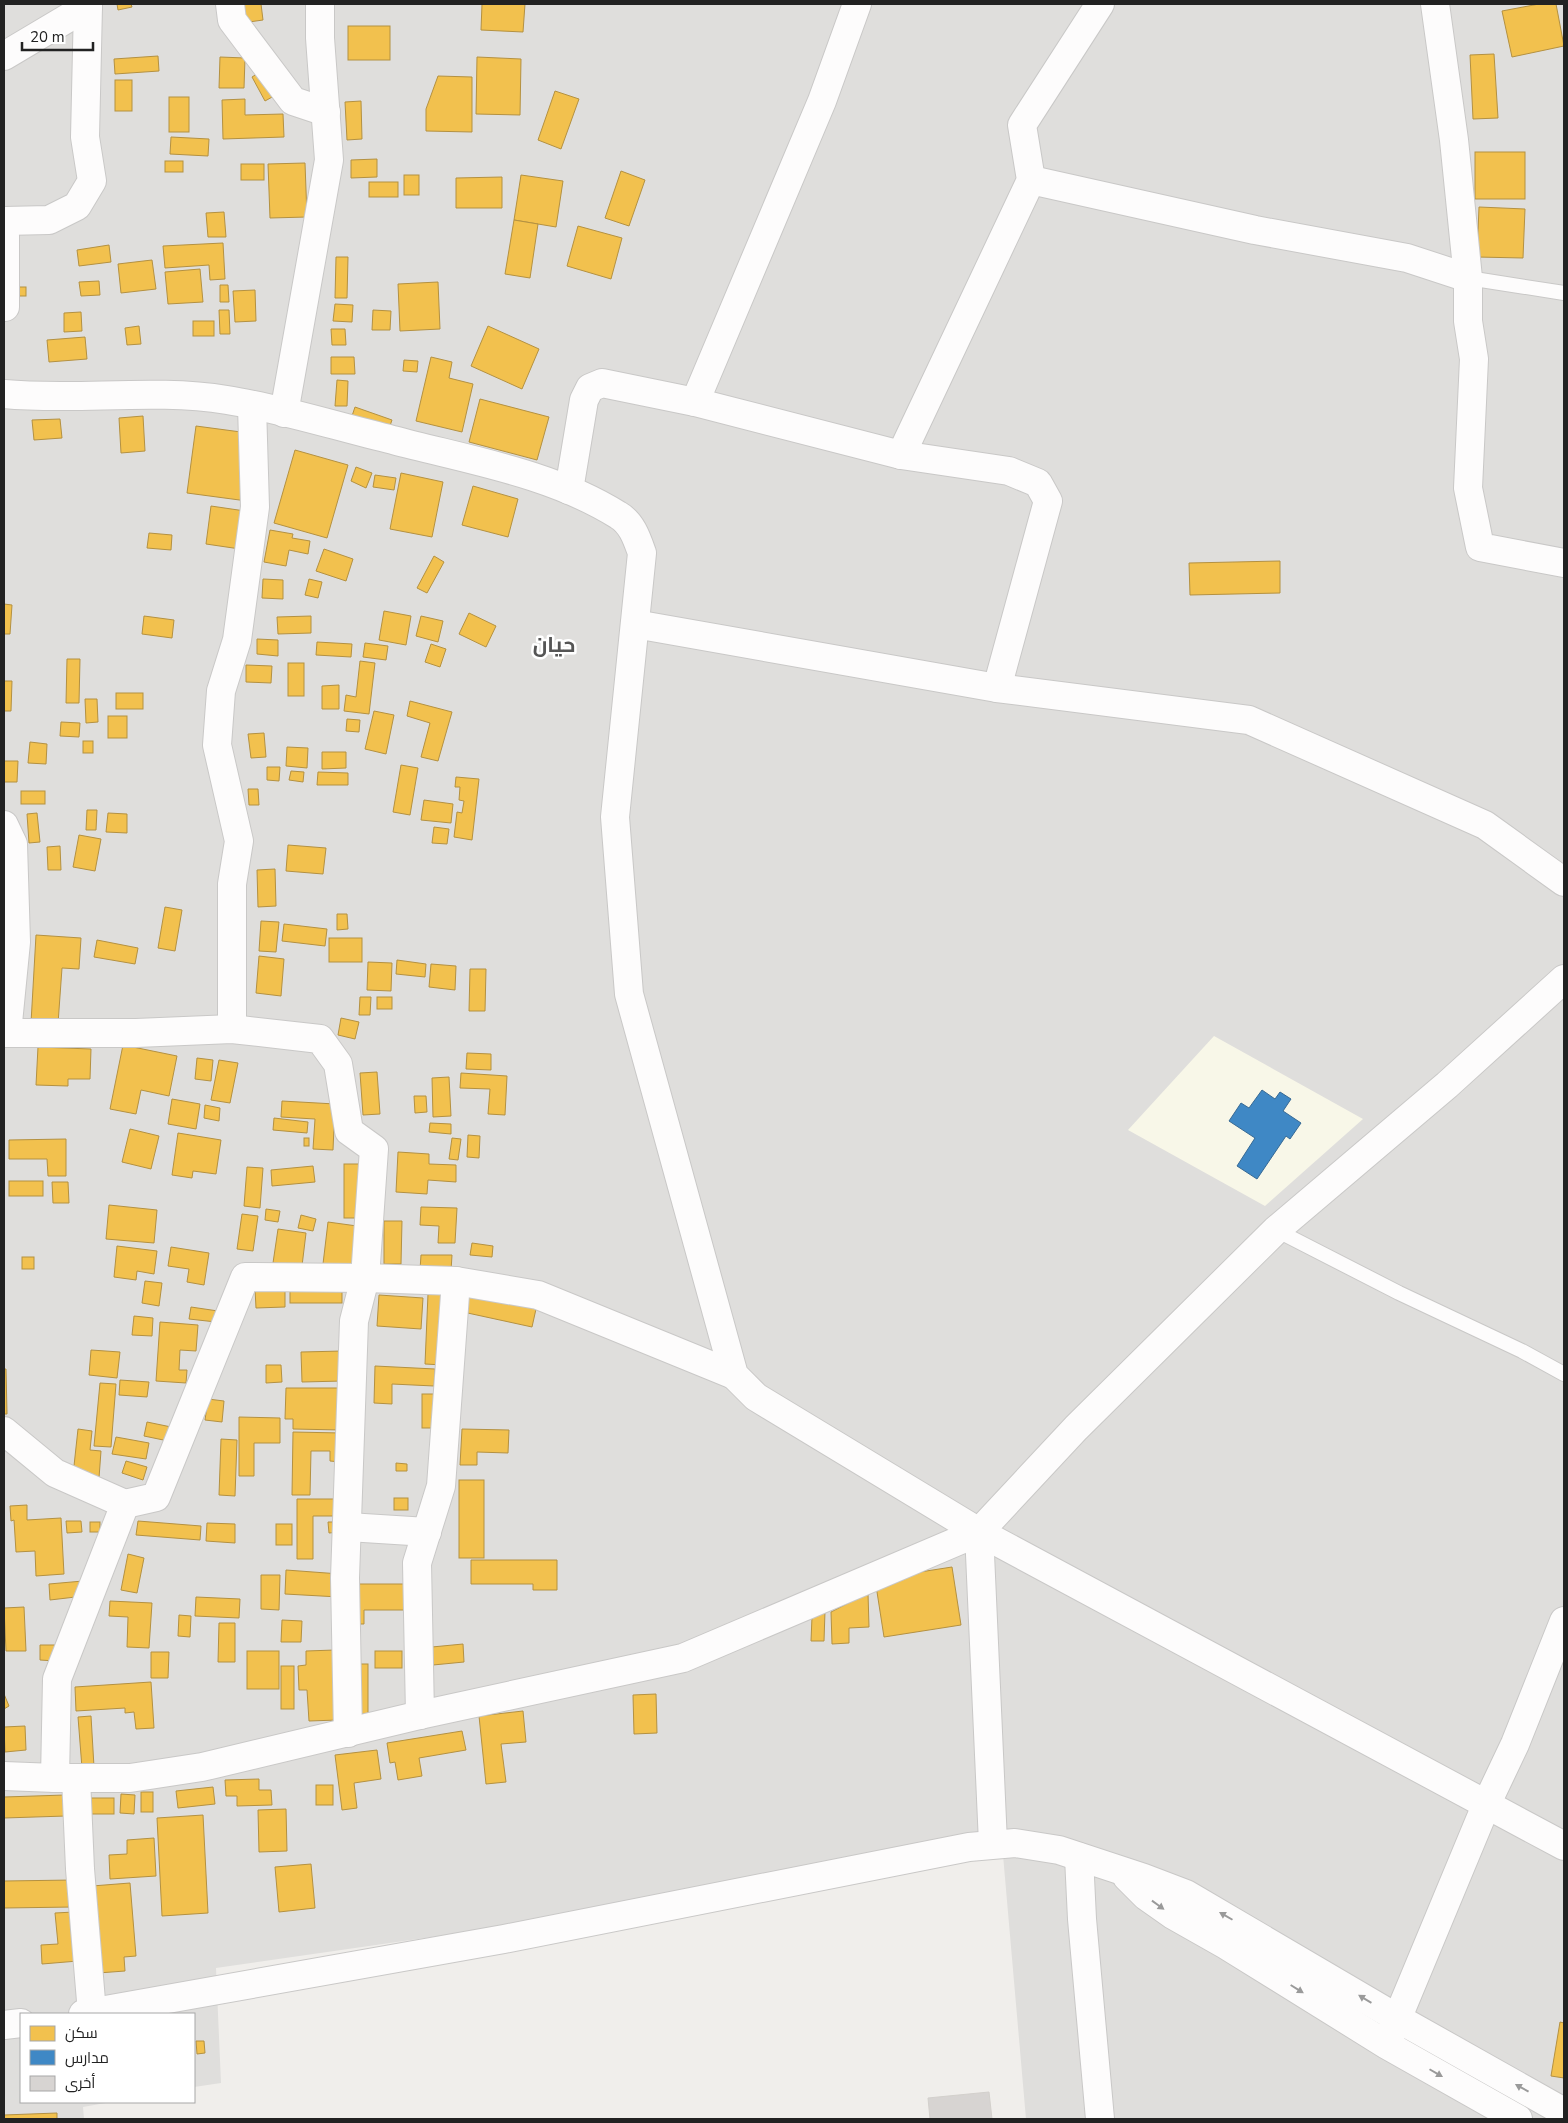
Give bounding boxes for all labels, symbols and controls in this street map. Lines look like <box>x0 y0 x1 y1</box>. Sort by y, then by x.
scale bar <box>22 20 94 52</box>
text: 20 m <box>30 27 65 47</box>
district label: حيان <box>533 631 575 659</box>
one-way arrow <box>1151 1900 1165 1910</box>
one-way arrow <box>1219 1912 1232 1921</box>
one-way arrow <box>1290 1984 1303 1994</box>
one-way arrow <box>1359 1995 1372 2004</box>
legend <box>20 2013 195 2103</box>
text: سكن <box>65 2023 98 2043</box>
text: مدارس <box>65 2048 109 2068</box>
one-way arrow <box>1430 2068 1443 2077</box>
text: أخرى <box>65 2073 95 2093</box>
one-way arrow <box>1515 2084 1528 2093</box>

